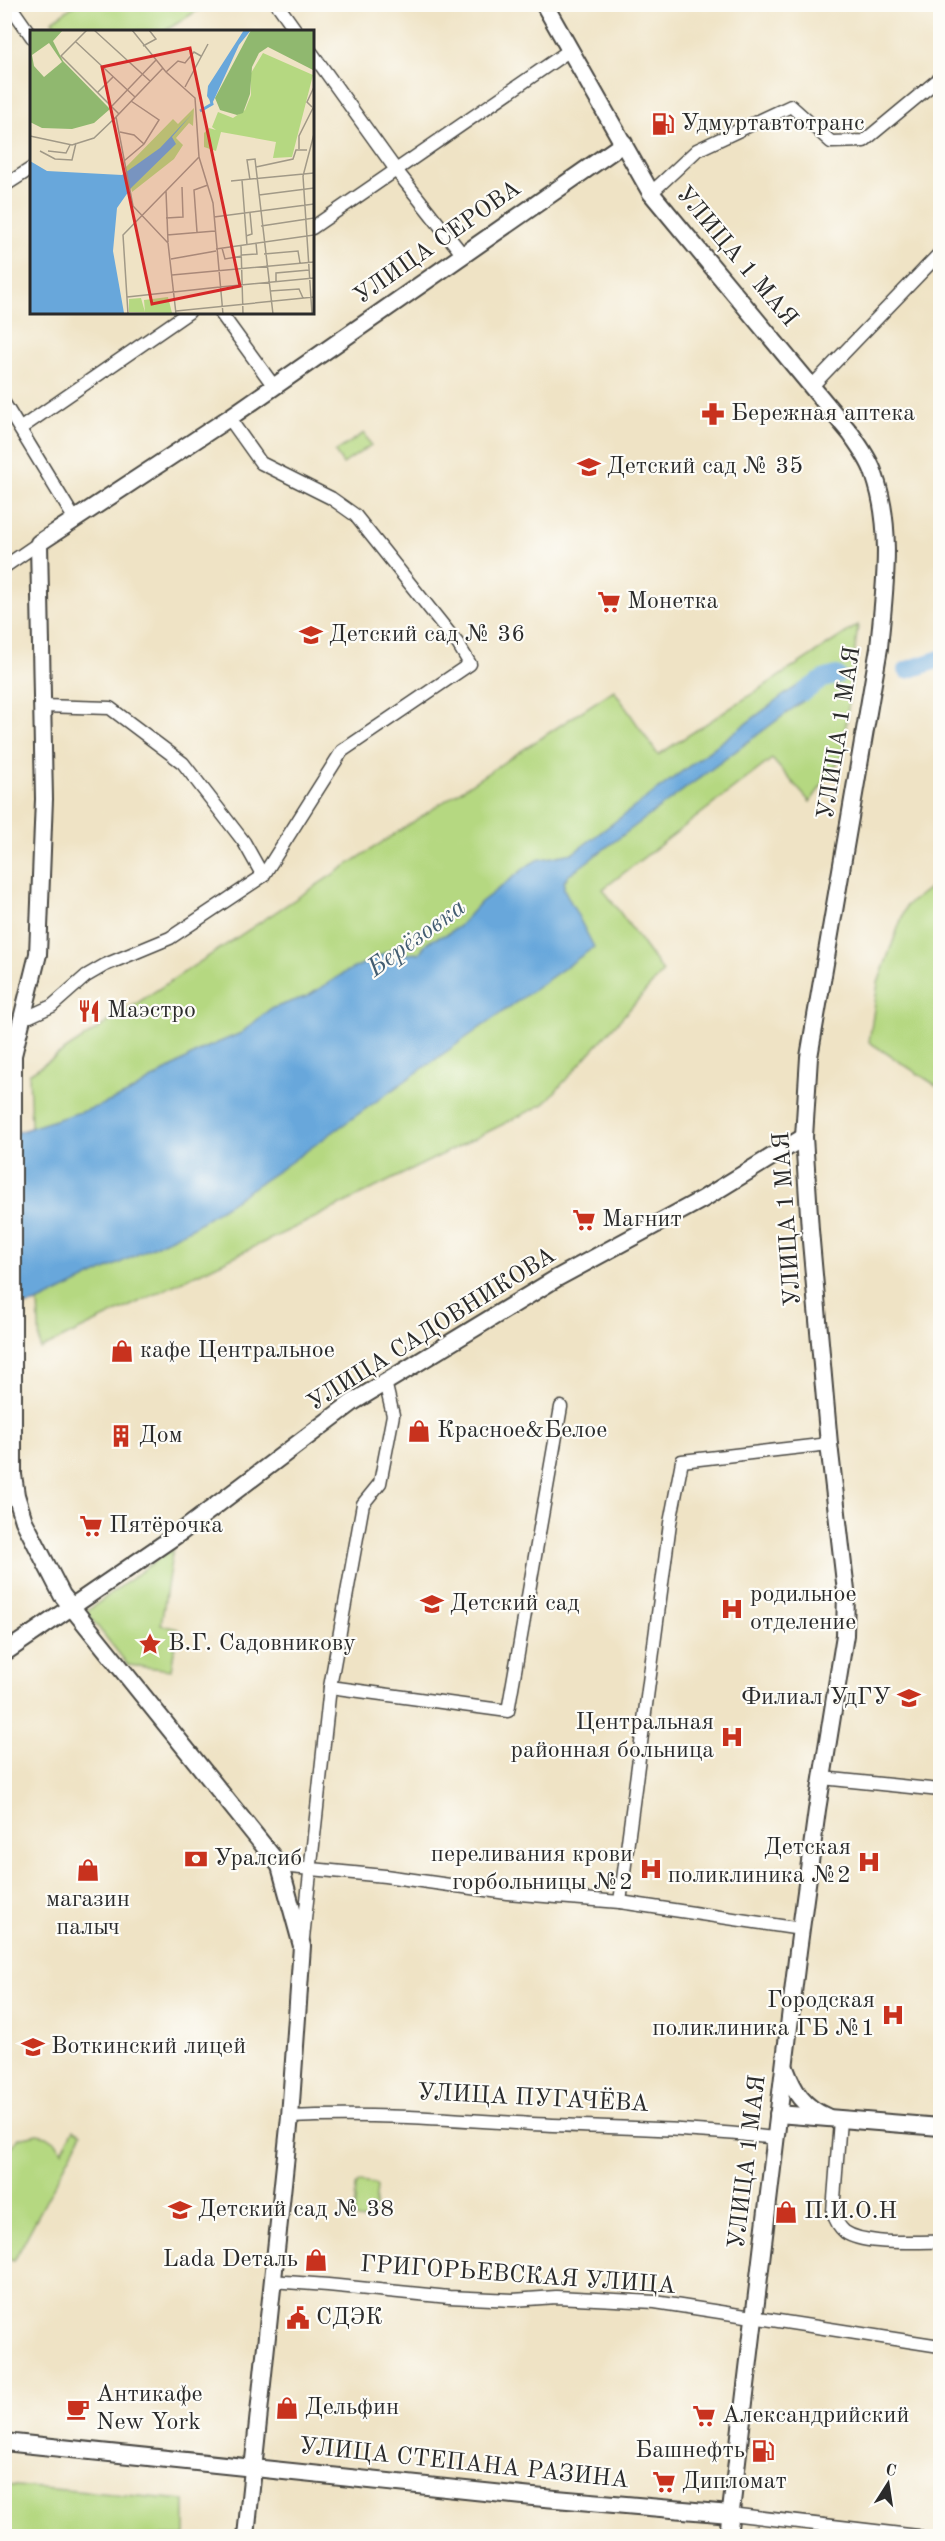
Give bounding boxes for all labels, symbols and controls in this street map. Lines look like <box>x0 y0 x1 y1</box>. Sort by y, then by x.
inset map <box>30 30 314 314</box>
fuel station icon: Удмуртавтотранс <box>650 111 676 137</box>
place label: Удмуртавтотранс <box>681 112 864 136</box>
street label: УЛИЦА СЕРОВА <box>350 177 526 309</box>
street label: УЛИЦА 1 МАЯ <box>671 182 801 332</box>
pharmacy icon: Бережная аптека <box>700 401 726 427</box>
place label: Бережная аптека <box>731 402 915 426</box>
school or university icon: Детский сад № 35 <box>576 454 602 480</box>
place label: Детский сад № 35 <box>607 455 803 479</box>
supermarket icon: Монетка <box>596 589 622 615</box>
place label: Монетка <box>627 590 719 614</box>
school or university icon: Детский сад № 36 <box>298 622 324 648</box>
place label: Детский сад № 36 <box>329 623 525 647</box>
street label: УЛИЦА 1 МАЯ <box>814 645 866 821</box>
water label: Берёзовка <box>362 894 471 983</box>
restaurant icon: Маэстро <box>76 998 102 1024</box>
place label: Маэстро <box>107 999 196 1023</box>
street label: УЛИЦА 1 МАЯ <box>770 1131 806 1307</box>
supermarket icon: Магнит <box>571 1207 597 1233</box>
place label: Магнит <box>602 1208 682 1232</box>
street label: УЛИЦА САДОВНИКОВА <box>304 1244 560 1416</box>
shop icon: кафе Центральное <box>109 1338 135 1364</box>
place label: кафе Центральное <box>140 1339 335 1363</box>
shop icon: Красное&Белое <box>406 1418 432 1444</box>
place label: Красное&Белое <box>437 1419 607 1443</box>
building icon: Дом <box>108 1423 134 1449</box>
place label: Дом <box>139 1424 183 1448</box>
supermarket icon: Пятёрочка <box>78 1513 104 1539</box>
place label: Пятёрочка <box>109 1514 223 1538</box>
place label: родильное отделение <box>750 1583 856 1635</box>
school or university icon: Детский сад <box>419 1591 445 1617</box>
place label: Детский сад <box>450 1592 580 1616</box>
hospital icon: родильное отделение <box>719 1596 745 1622</box>
place icon: В.Г. Садовникову <box>137 1631 163 1657</box>
place label: В.Г. Садовникову <box>168 1632 356 1656</box>
school or university icon: Филиал УдГУ <box>896 1685 922 1711</box>
place label: Филиал УдГУ <box>741 1686 891 1710</box>
place label: Центральная районная больница <box>511 1711 714 1763</box>
hospital icon: Центральная районная больница <box>719 1724 745 1750</box>
place label: Детская поликлиника №2 <box>668 1836 851 1888</box>
place label: переливания крови горбольницы №2 <box>431 1843 633 1895</box>
bank icon: Уралсиб <box>183 1846 209 1872</box>
place label: Уралсиб <box>214 1847 302 1871</box>
hospital icon: Детская поликлиника №2 <box>856 1849 882 1875</box>
hospital icon: переливания крови горбольницы №2 <box>638 1856 664 1882</box>
shop icon: магазин палыч <box>75 1857 101 1883</box>
place label: магазин палыч <box>46 1888 130 1940</box>
place label: Городская поликлиника ГБ №1 <box>652 1989 875 2041</box>
hospital icon: Городская поликлиника ГБ №1 <box>880 2002 906 2028</box>
school or university icon: Воткинский лицей <box>20 2034 46 2060</box>
place label: Воткинский лицей <box>51 2035 246 2059</box>
street label: УЛИЦА 1 МАЯ <box>725 2074 771 2250</box>
street label: УЛИЦА ПУГАЧЁВА <box>417 2078 650 2117</box>
school or university icon: Детский сад № 38 <box>167 2197 193 2223</box>
place label: Детский сад № 38 <box>198 2198 394 2222</box>
shop icon: П.И.О.Н <box>773 2199 799 2225</box>
place label: П.И.О.Н <box>804 2200 897 2224</box>
shop icon: Lada Dеталь <box>303 2247 329 2273</box>
place label: Lada Dеталь <box>163 2248 298 2272</box>
street label: ГРИГОРЬЕВСКАЯ УЛИЦА <box>359 2253 677 2299</box>
public building icon: СДЭК <box>285 2305 311 2331</box>
place label: СДЭК <box>316 2306 383 2330</box>
place label: Антикафе New York <box>96 2383 203 2435</box>
shop icon: Дельфин <box>274 2395 300 2421</box>
cafe icon: Антикафе New York <box>65 2396 91 2422</box>
place label: Дельфин <box>305 2396 399 2420</box>
supermarket icon: Александрийский <box>691 2403 717 2429</box>
place label: Александрийский <box>722 2404 909 2428</box>
street label: УЛИЦА СТЕПАНА РАЗИНА <box>298 2435 630 2493</box>
fuel station icon: Башнефть <box>750 2438 776 2464</box>
place label: Башнефть <box>635 2439 745 2463</box>
north arrow <box>858 2454 918 2514</box>
text: С <box>884 2462 898 2480</box>
supermarket icon: Дипломат <box>651 2469 677 2495</box>
place label: Дипломат <box>682 2470 787 2494</box>

